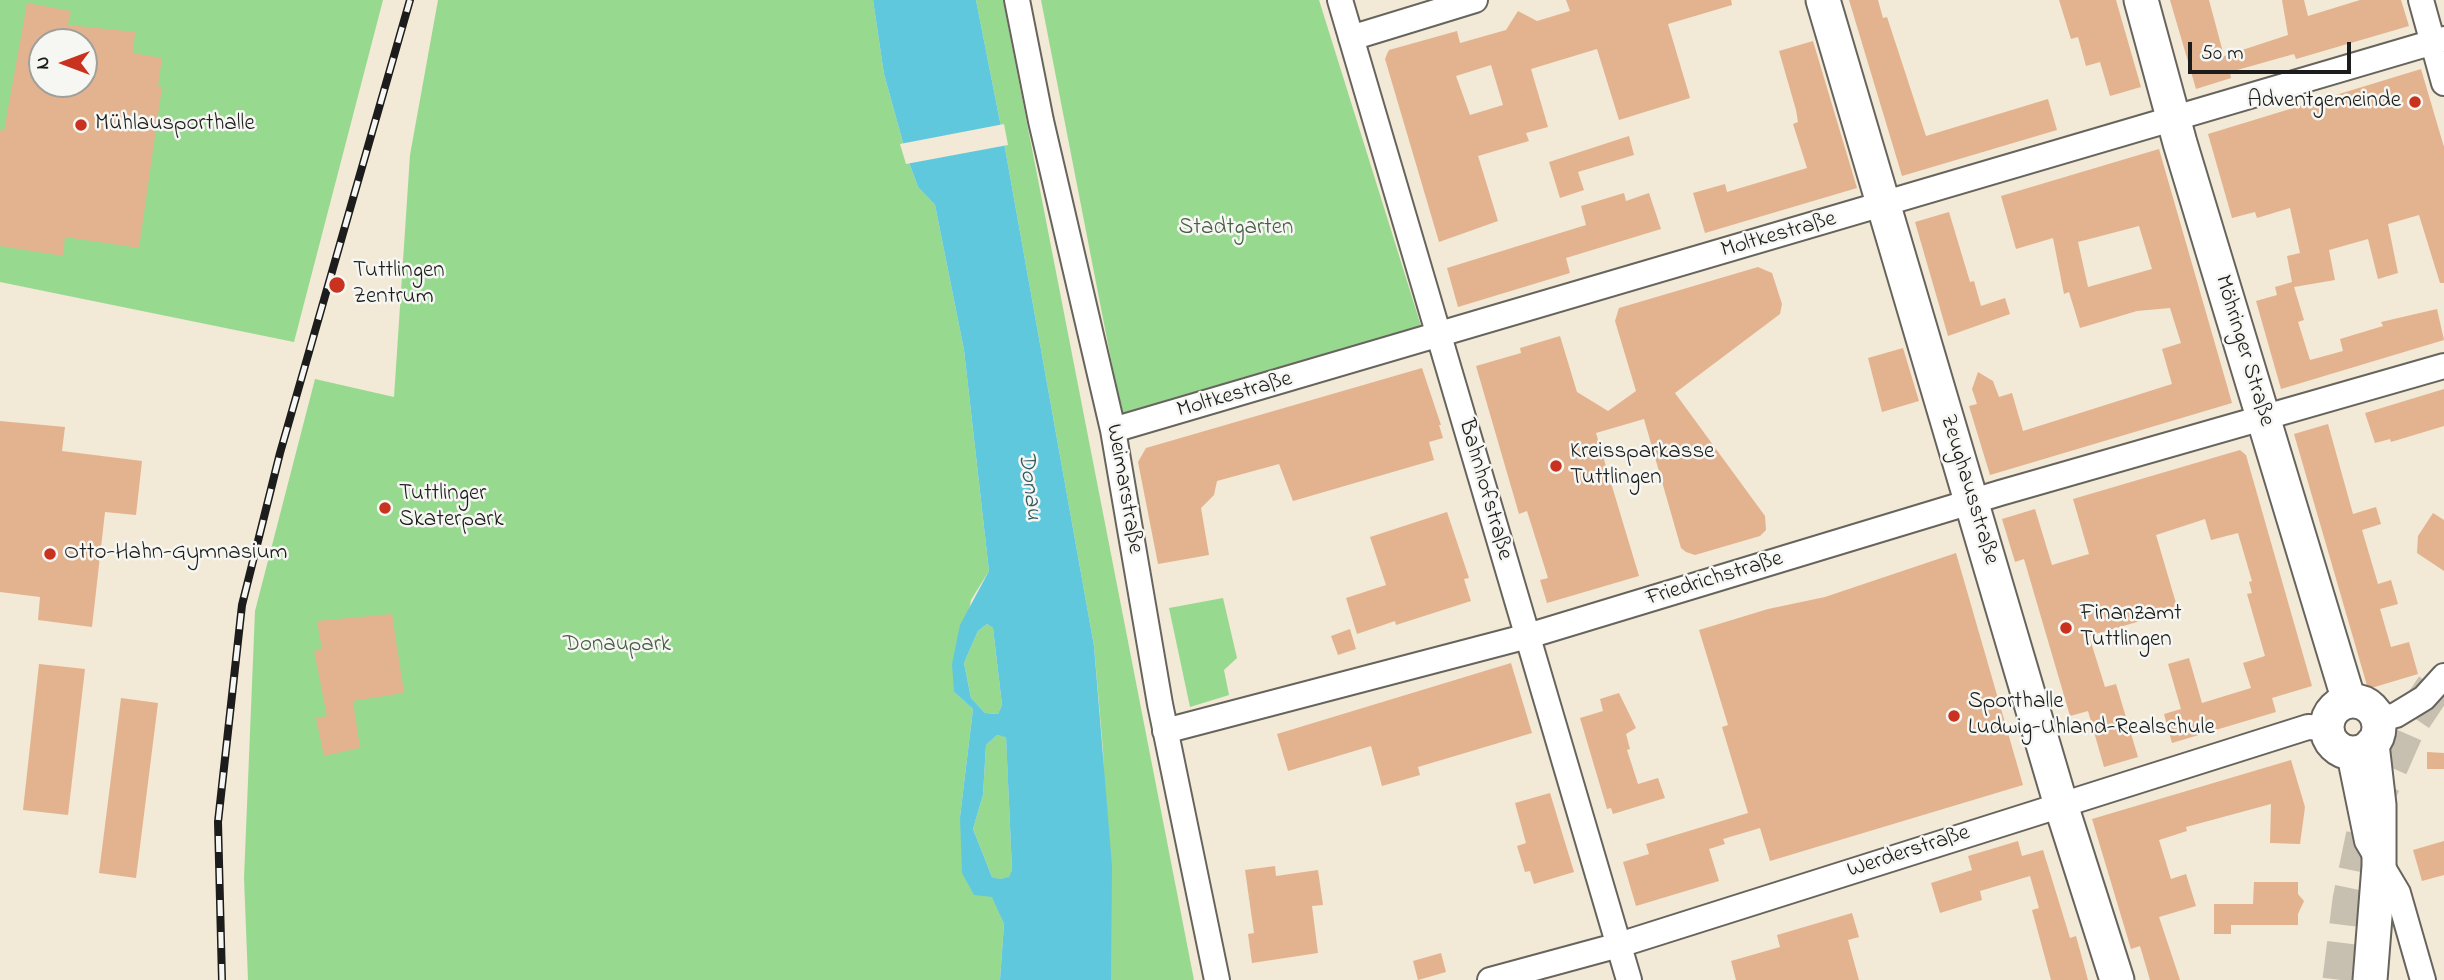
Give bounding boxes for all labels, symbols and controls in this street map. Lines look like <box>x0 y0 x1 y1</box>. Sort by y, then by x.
north arrow <box>28 28 98 98</box>
scale bar <box>2192 28 2355 72</box>
text: 50 m <box>2201 39 2244 69</box>
text: N <box>30 57 57 69</box>
place label: Adventgemeinde <box>2247 88 2401 116</box>
marker: Adventgemeinde <box>2407 94 2423 110</box>
place label: Mühlausporthalle <box>95 111 255 139</box>
marker: Mühlausporthalle <box>73 117 89 133</box>
street label: Moltkestraße <box>1718 206 1840 266</box>
park label: Stadtgarten <box>1179 215 1293 243</box>
place label: Tuttlingen Zentrum <box>353 258 445 312</box>
street label: Möhringer Straße <box>2207 272 2279 430</box>
marker: Tuttlingen Zentrum <box>327 275 347 295</box>
street label: Moltkestraße <box>1174 366 1296 426</box>
street label: Zeughausstraße <box>1932 412 2004 568</box>
street label: Bahnhofstraße <box>1451 416 1517 564</box>
street label: Weimarstraße <box>1098 422 1148 556</box>
place label: Kreissparkasse Tuttlingen <box>1570 439 1714 493</box>
water label: Donau <box>1010 450 1046 522</box>
marker: Kreissparkasse Tuttlingen <box>1548 458 1564 474</box>
place label: Tuttlinger Skaterpark <box>399 481 504 535</box>
marker: Tuttlinger Skaterpark <box>377 500 393 516</box>
place label: Otto-Hahn-Gymnasium <box>64 540 287 568</box>
marker: Otto-Hahn-Gymnasium <box>42 546 58 562</box>
street label: Friedrichstraße <box>1643 546 1787 614</box>
place label: Finanzamt Tuttlingen <box>2080 601 2182 655</box>
marker: Finanzamt Tuttlingen <box>2058 620 2074 636</box>
park label: Donaupark <box>563 632 671 660</box>
place label: Sporthalle Ludwig-Uhland-Realschule <box>1968 689 2215 743</box>
marker: Sporthalle Ludwig-Uhland-Realschule <box>1946 708 1962 724</box>
street label: Werderstraße <box>1844 820 1974 886</box>

